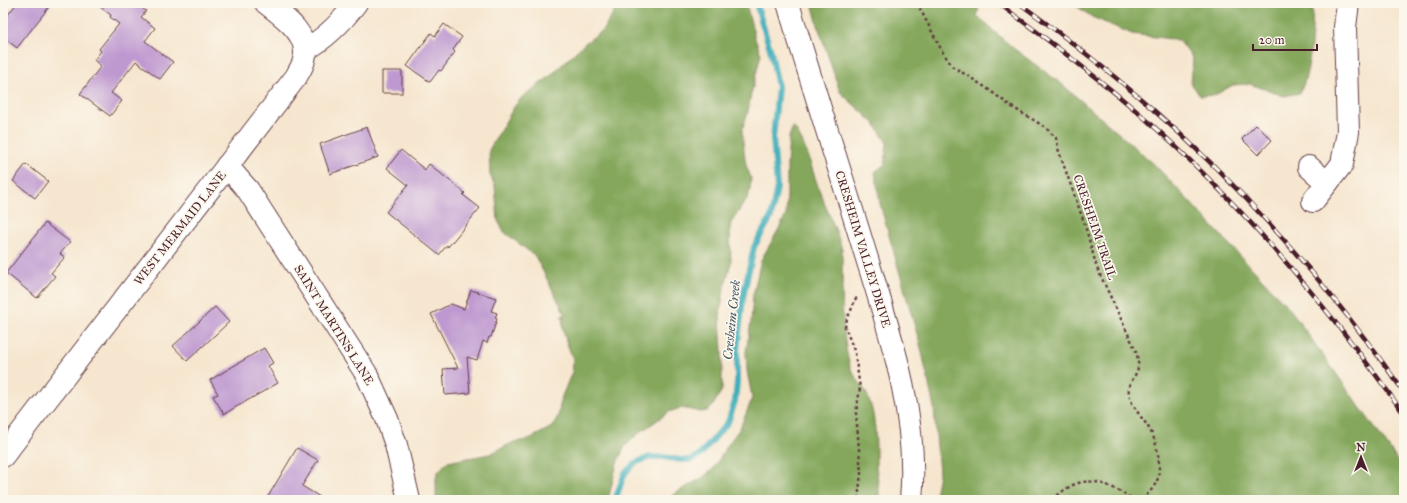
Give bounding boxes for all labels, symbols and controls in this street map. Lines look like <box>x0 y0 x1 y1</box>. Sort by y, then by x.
scale bar <box>1253 26 1317 52</box>
text: 20 m <box>1259 33 1285 47</box>
street label: WEST MERMAID LANE <box>131 168 229 288</box>
street label: CRESHEIM VALLEY DRIVE <box>832 169 894 329</box>
street label: CRESHEIM TRAIL <box>1070 173 1120 281</box>
street label: SAINT MARTINS LANE <box>291 262 377 388</box>
water label: Cresheim Creek <box>720 279 744 361</box>
north arrow <box>1341 437 1381 477</box>
text: N <box>1356 441 1366 454</box>

